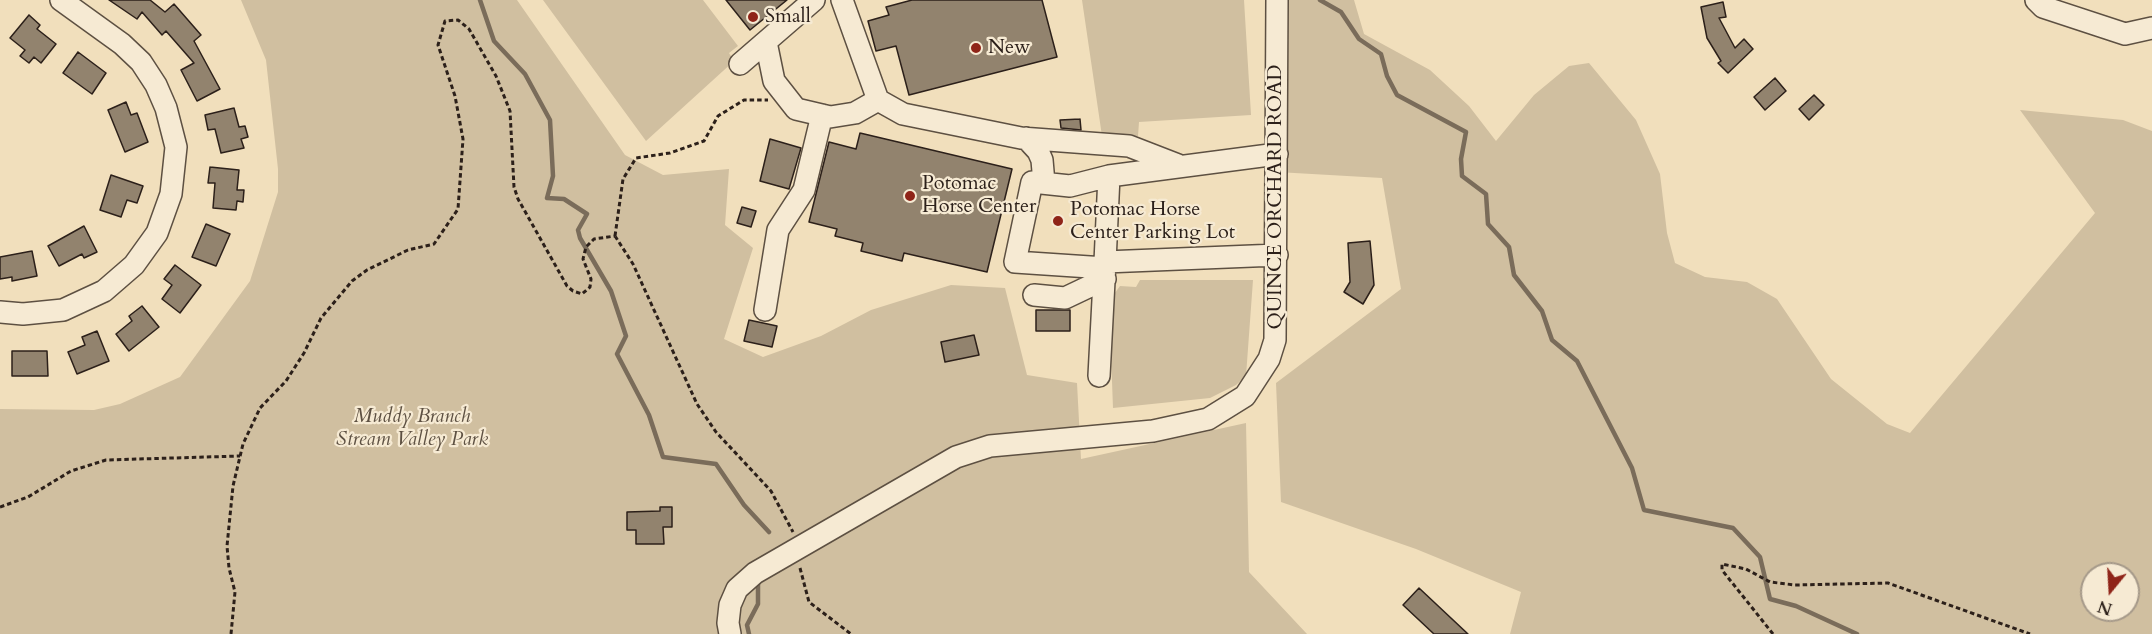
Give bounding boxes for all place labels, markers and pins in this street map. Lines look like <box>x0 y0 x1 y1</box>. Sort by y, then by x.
place label: Small <box>765 5 811 29</box>
marker: Small <box>746 10 760 24</box>
place label: New <box>988 36 1030 60</box>
marker: New <box>969 41 983 55</box>
place label: Potomac Horse Center <box>922 172 1036 219</box>
marker: Potomac Horse Center <box>903 189 917 203</box>
place label: Potomac Horse Center Parking Lot <box>1070 198 1235 245</box>
marker: Potomac Horse Center Parking Lot <box>1051 214 1065 228</box>

